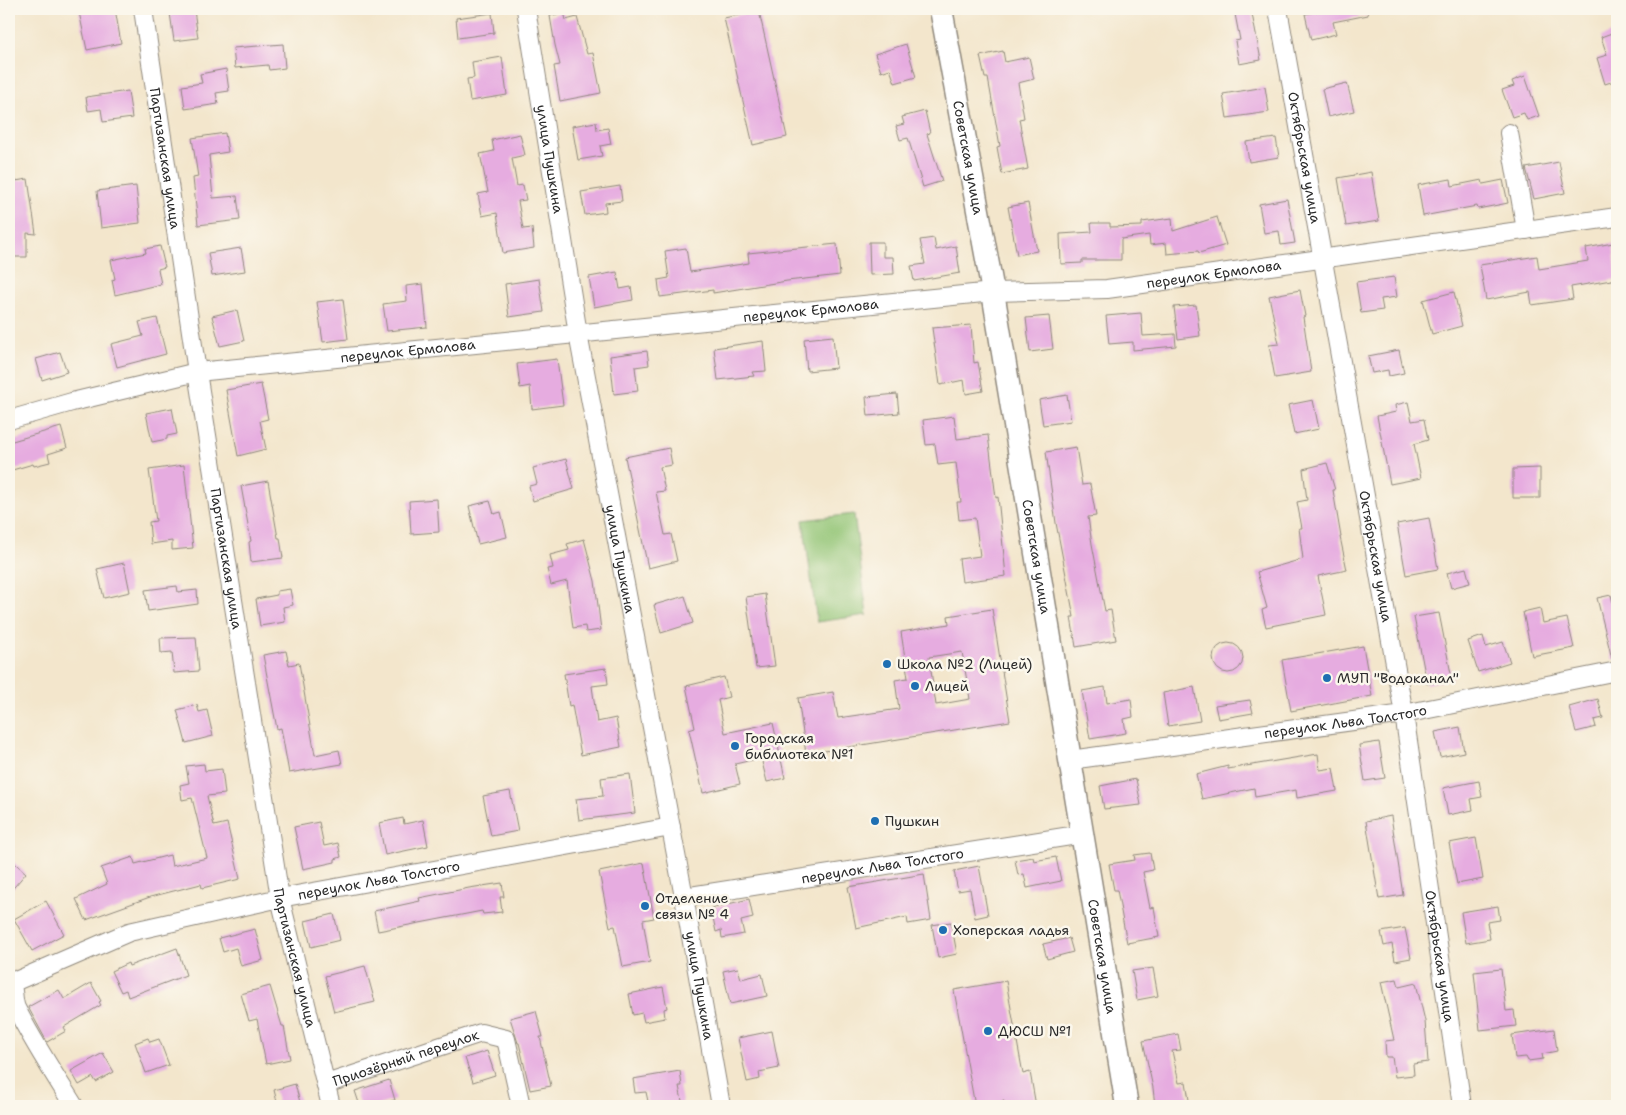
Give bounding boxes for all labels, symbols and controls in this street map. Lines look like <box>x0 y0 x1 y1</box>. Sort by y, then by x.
street label: Партизанская улица <box>146 86 185 231</box>
street label: Октябрьская улица <box>1284 90 1325 225</box>
street label: Советская улица <box>949 99 988 216</box>
street label: улица Пушкина <box>532 103 568 215</box>
street label: переулок Ермолова <box>1145 255 1283 292</box>
street label: переулок Ермолова <box>742 295 879 326</box>
street label: переулок Ермолова <box>339 335 477 367</box>
street label: Партизанская улица <box>206 487 247 631</box>
street label: Октябрьская улица <box>1355 489 1396 624</box>
street label: Советская улица <box>1018 498 1055 616</box>
street label: улица Пушкина <box>601 503 639 615</box>
place label: Школа №2 (Лицей) <box>897 655 1032 673</box>
marker: Школа №2 (Лицей) <box>881 658 893 670</box>
place label: МУП "Водоканал" <box>1337 669 1459 687</box>
marker: МУП "Водоканал" <box>1321 672 1333 684</box>
place label: Лицей <box>925 677 969 695</box>
marker: Лицей <box>909 680 921 692</box>
street label: переулок Льва Толстого <box>1263 701 1428 742</box>
place label: Городская библиотека №1 <box>745 729 854 763</box>
marker: Городская библиотека №1 <box>729 740 741 752</box>
place label: Пушкин <box>885 812 939 830</box>
marker: Пушкин <box>869 815 881 827</box>
street label: переулок Льва Толстого <box>800 844 965 887</box>
street label: переулок Льва Толстого <box>296 857 461 904</box>
street label: Партизанская улица <box>270 887 320 1029</box>
place label: Отделение связи № 4 <box>655 889 729 923</box>
street label: Октябрьская улица <box>1421 889 1459 1024</box>
street label: Советская улица <box>1084 898 1121 1015</box>
marker: Отделение связи № 4 <box>639 900 651 912</box>
place label: Хоперская ладья <box>953 921 1069 939</box>
marker: Хоперская ладья <box>937 924 949 936</box>
street label: улица Пушкина <box>681 930 718 1042</box>
place label: ДЮСШ №1 <box>998 1022 1071 1040</box>
street label: Приозёрный переулок <box>330 1025 482 1090</box>
marker: ДЮСШ №1 <box>982 1025 994 1037</box>

